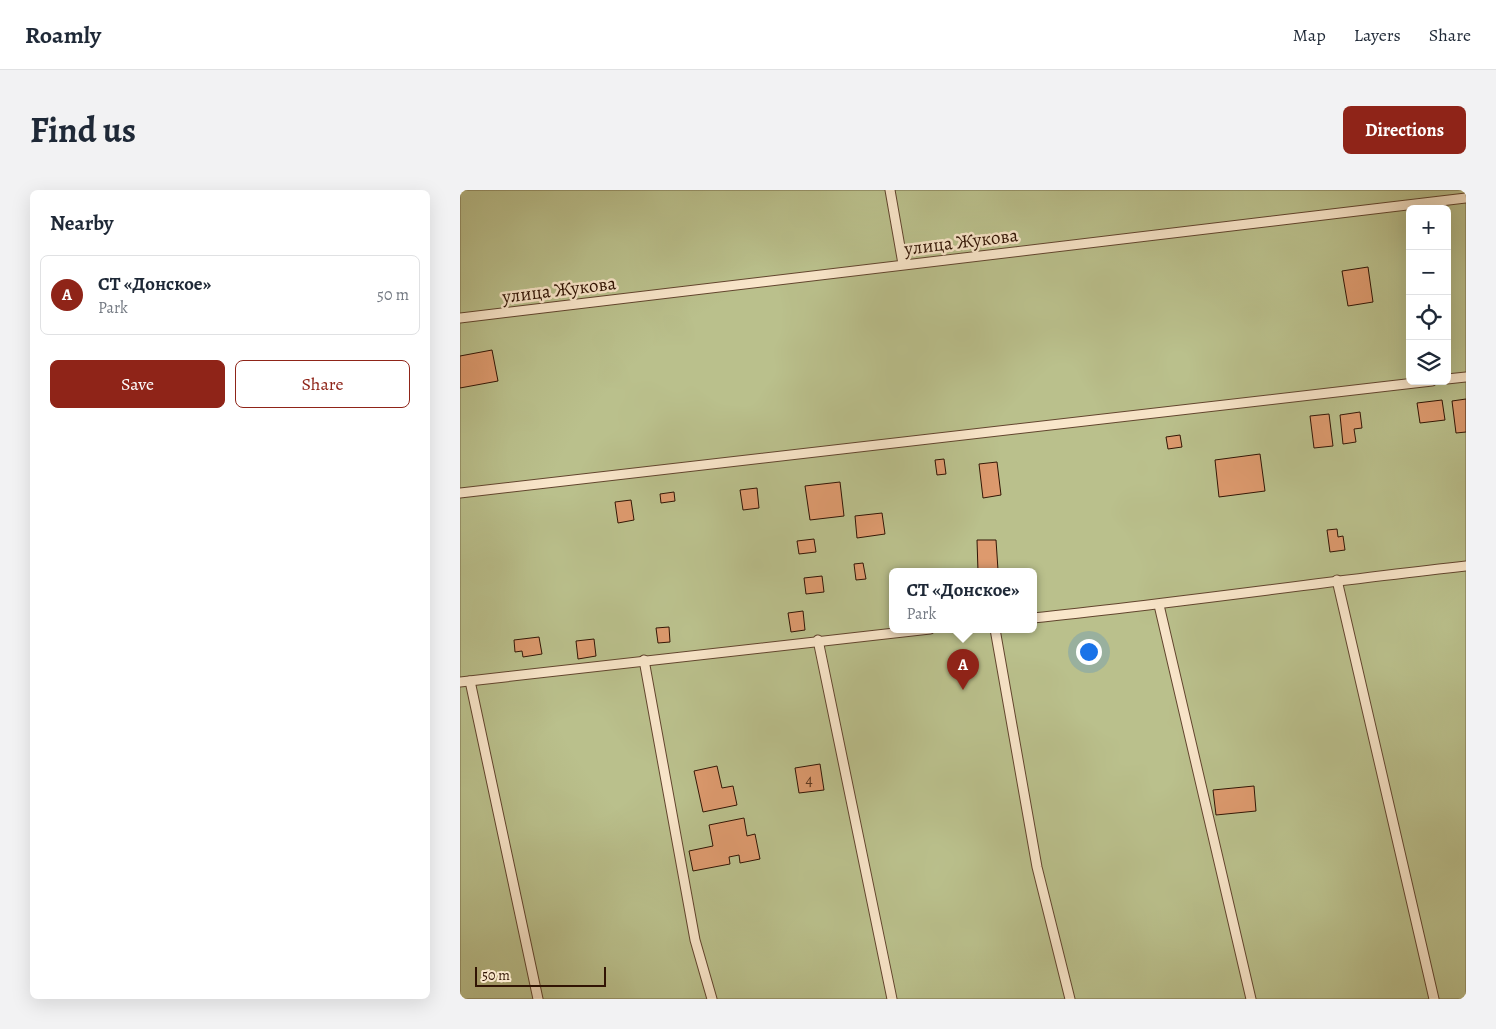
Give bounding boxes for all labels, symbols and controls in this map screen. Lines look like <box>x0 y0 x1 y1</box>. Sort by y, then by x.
text: Roamly <box>25 19 101 51</box>
text: Map <box>1293 23 1326 47</box>
text: Layers <box>1354 23 1401 47</box>
text: Share <box>1429 23 1471 47</box>
text: Find us <box>30 106 136 154</box>
button: Directions <box>1343 106 1466 154</box>
map controls <box>1406 205 1451 385</box>
button: + <box>1406 205 1451 250</box>
text: Nearby <box>50 209 113 237</box>
street label: улица Жукова <box>902 222 1020 262</box>
button: − <box>1406 250 1451 295</box>
street label: улица Жукова <box>500 270 618 310</box>
text: СТ «Донское» <box>98 271 211 297</box>
text: A <box>62 284 72 306</box>
text: 50 m <box>377 284 409 306</box>
button: locate <box>1406 295 1451 340</box>
text: Park <box>98 297 128 319</box>
button: layers <box>1406 340 1451 385</box>
button: Save <box>50 360 225 408</box>
button: Share <box>235 360 410 408</box>
popup <box>889 568 1037 633</box>
text: СТ «Донское» <box>906 577 1020 603</box>
text: Park <box>906 603 936 625</box>
your location <box>1076 639 1102 665</box>
pin: A <box>947 649 979 690</box>
house number: 4 <box>805 769 813 791</box>
scale bar <box>475 964 606 987</box>
text: 50 m <box>482 966 510 985</box>

